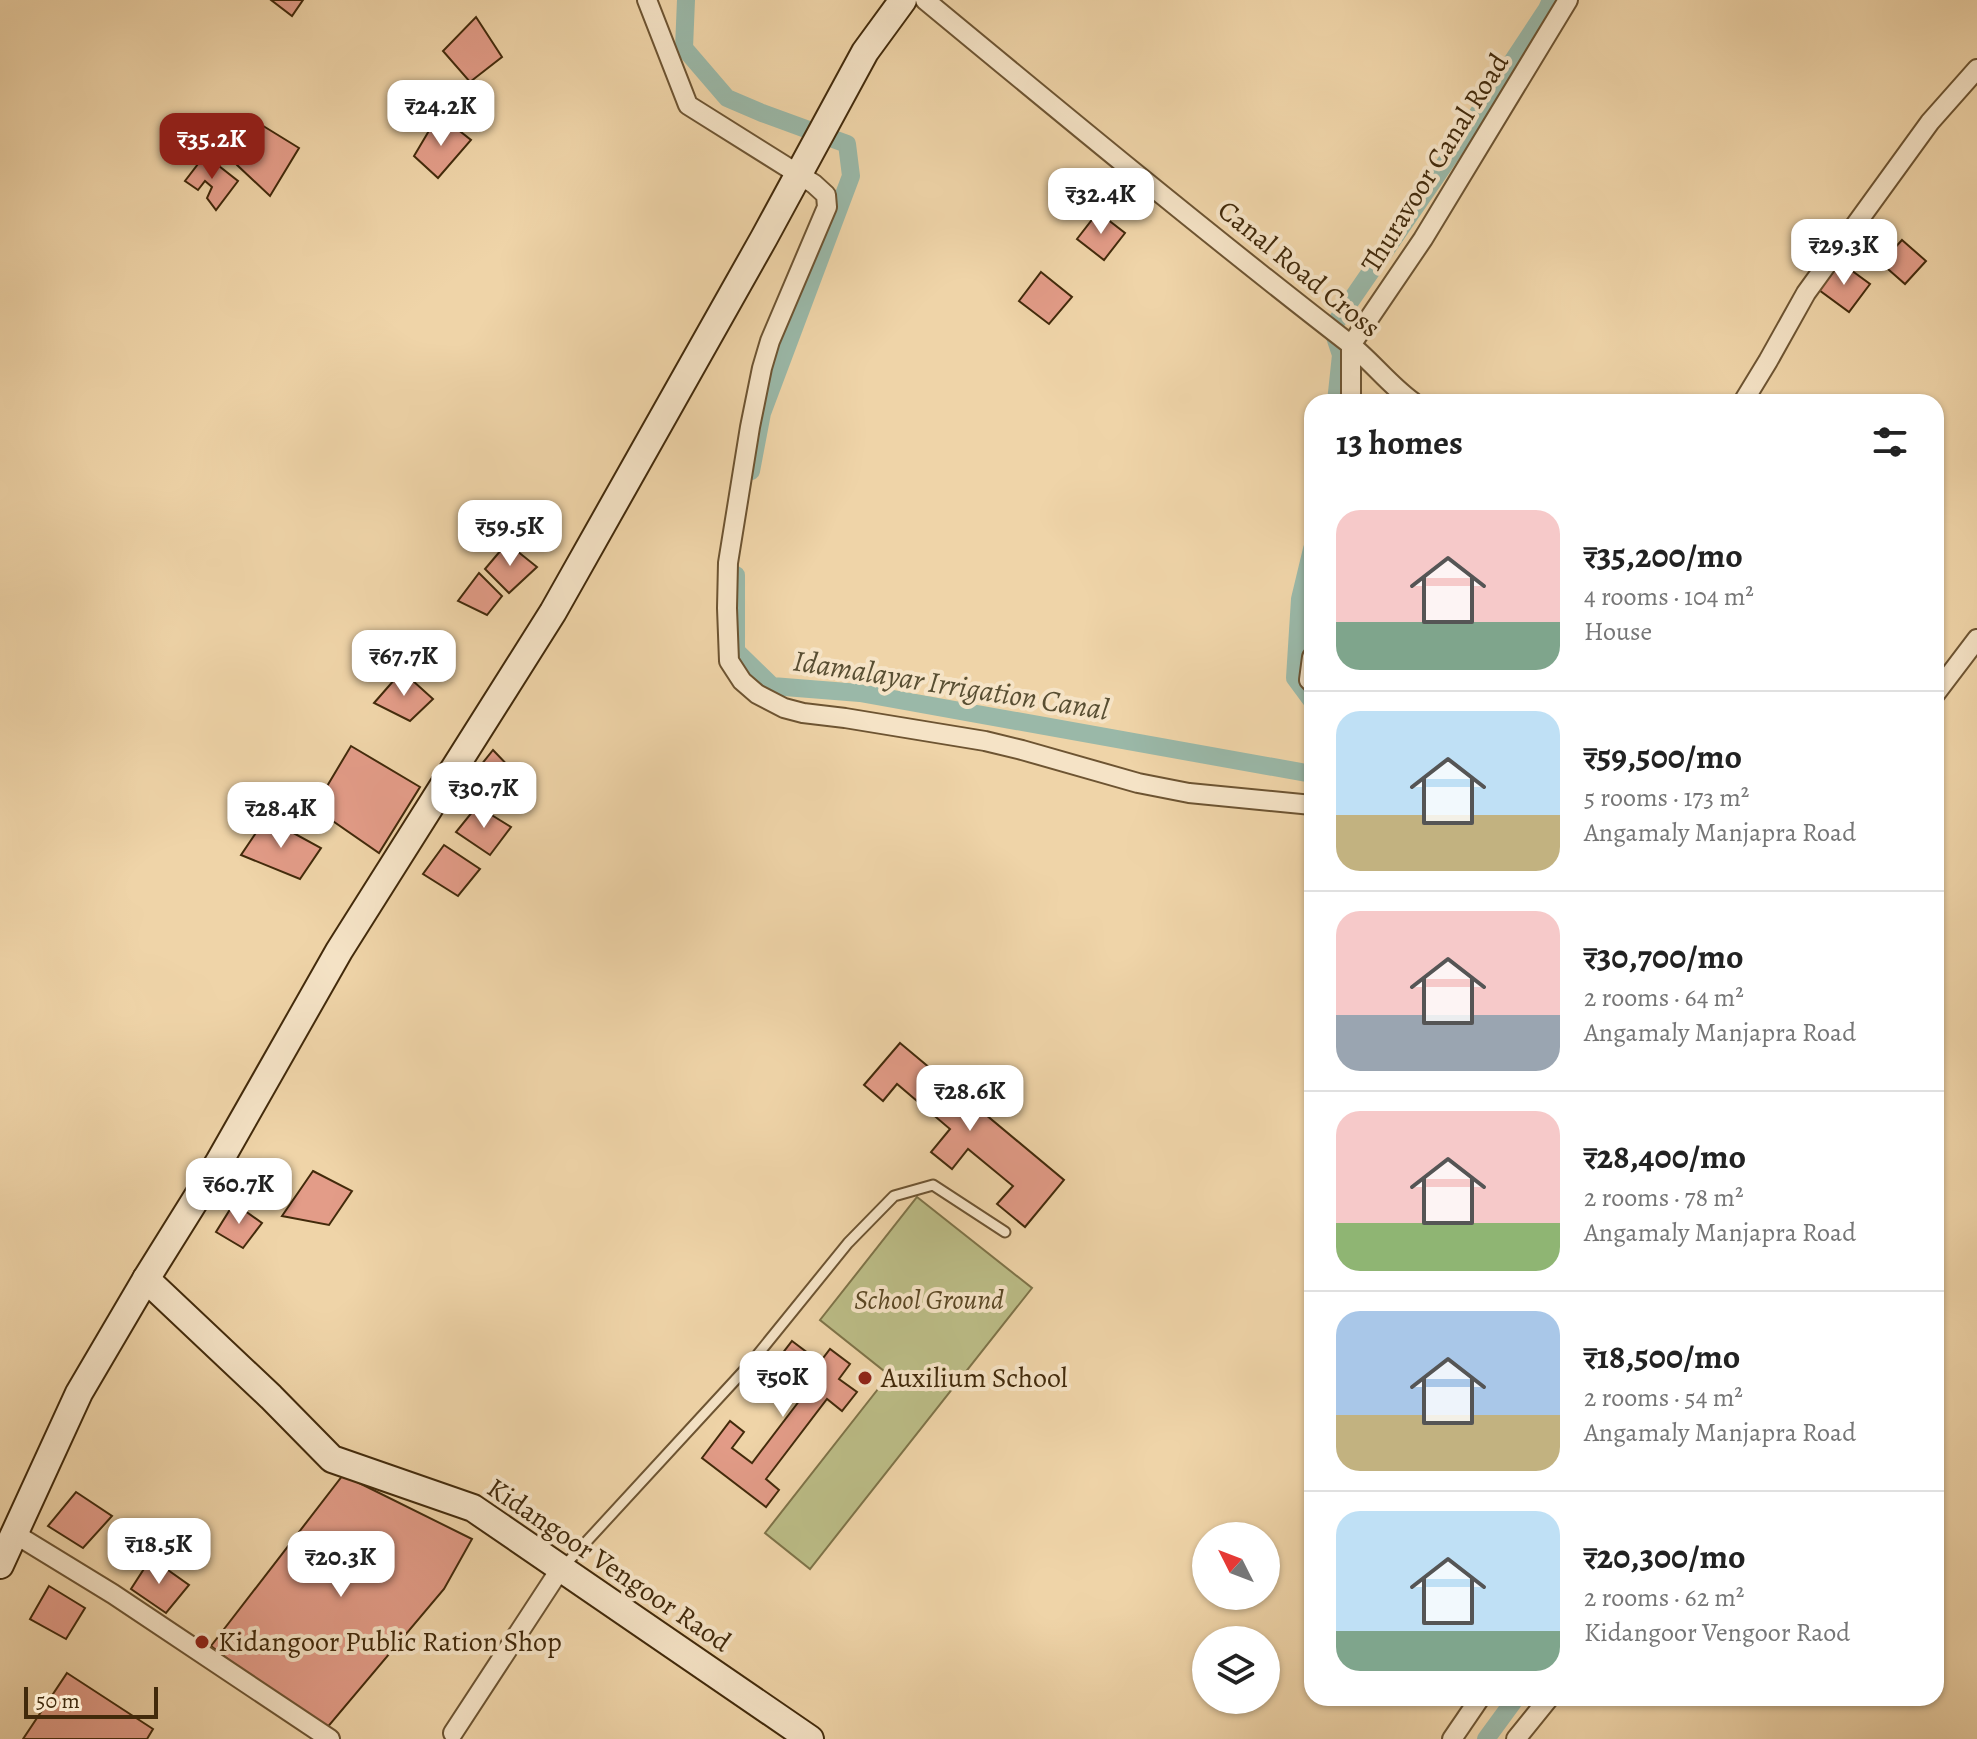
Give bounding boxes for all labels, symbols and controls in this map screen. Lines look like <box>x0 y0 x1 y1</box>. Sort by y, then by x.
street label: Thuravoor Canal Road <box>1352 45 1518 280</box>
pin: ₹24.2K <box>376 80 506 148</box>
text: ₹24.2K <box>405 88 477 123</box>
pin: ₹35.2K <box>147 113 277 181</box>
text: ₹35.2K <box>178 121 246 156</box>
pin: ₹32.4K <box>1036 168 1166 236</box>
text: ₹32.4K <box>1066 176 1136 211</box>
street label: Canal Road Cross <box>1210 192 1388 346</box>
pin: ₹29.3K <box>1779 219 1909 287</box>
text: ₹29.3K <box>1809 227 1879 262</box>
text: 13 homes <box>1336 419 1463 466</box>
icon: filters <box>1868 420 1912 464</box>
pin: ₹59.5K <box>445 500 575 568</box>
text: ₹59.5K <box>476 508 544 543</box>
text: ₹35,200/mo <box>1584 532 1743 579</box>
icon: home <box>1400 542 1496 638</box>
text: 4 rooms · 104 m² <box>1584 579 1754 614</box>
text: House <box>1584 614 1652 649</box>
pin: ₹67.7K <box>339 630 469 698</box>
text: ₹67.7K <box>370 638 438 673</box>
water label: Idamalayar Irrigation Canal <box>790 640 1112 730</box>
text: ₹59,500/mo <box>1584 733 1742 780</box>
icon: home <box>1400 743 1496 839</box>
pin: ₹30.7K <box>419 762 549 830</box>
text: ₹30.7K <box>449 770 519 805</box>
text: 5 rooms · 173 m² <box>1584 780 1749 815</box>
pin: ₹28.4K <box>216 782 346 850</box>
text: ₹28.4K <box>245 790 317 825</box>
text: Angamaly Manjapra Road <box>1584 815 1856 850</box>
text: ₹30,700/mo <box>1584 933 1744 980</box>
icon: home <box>1400 943 1496 1039</box>
text: 2 rooms · 64 m² <box>1584 980 1744 1015</box>
text: Angamaly Manjapra Road <box>1584 1015 1856 1050</box>
pin: ₹28.6K <box>905 1065 1035 1133</box>
text: ₹28.6K <box>934 1073 1006 1108</box>
text: ₹28,400/mo <box>1584 1133 1746 1180</box>
icon: home <box>1400 1143 1496 1239</box>
pin: ₹60.7K <box>174 1158 304 1226</box>
text: ₹60.7K <box>204 1166 274 1201</box>
text: 2 rooms · 78 m² <box>1584 1180 1743 1215</box>
text: Angamaly Manjapra Road <box>1584 1215 1856 1250</box>
park label: School Ground <box>854 1281 1004 1319</box>
text: ₹18,500/mo <box>1584 1333 1740 1380</box>
icon: home <box>1400 1343 1496 1439</box>
pin: ₹50K <box>736 1351 830 1419</box>
text: ₹50K <box>758 1359 809 1394</box>
place label: Auxilium School <box>880 1359 1068 1397</box>
marker: Auxilium School <box>856 1369 874 1387</box>
text: 2 rooms · 54 m² <box>1584 1380 1743 1415</box>
text: Angamaly Manjapra Road <box>1584 1415 1856 1450</box>
street label: Kidangoor Vengoor Raod <box>480 1469 739 1661</box>
pin: ₹18.5K <box>94 1518 224 1586</box>
north arrow <box>1192 1522 1280 1610</box>
map controls <box>1192 1522 1280 1714</box>
text: ₹18.5K <box>126 1526 192 1561</box>
pin: ₹20.3K <box>276 1531 406 1599</box>
text: ₹20,300/mo <box>1584 1533 1745 1580</box>
text: ₹20.3K <box>306 1539 376 1574</box>
icon: home <box>1400 1543 1496 1639</box>
text: 2 rooms · 62 m² <box>1584 1580 1744 1615</box>
text: Kidangoor Vengoor Raod <box>1584 1615 1850 1650</box>
place label: Kidangoor Public Ration Shop <box>218 1623 562 1661</box>
button: layers <box>1192 1626 1280 1714</box>
marker: Kidangoor Public Ration Shop <box>193 1633 211 1651</box>
scale bar <box>24 1683 158 1719</box>
text: 50 m <box>36 1686 80 1716</box>

